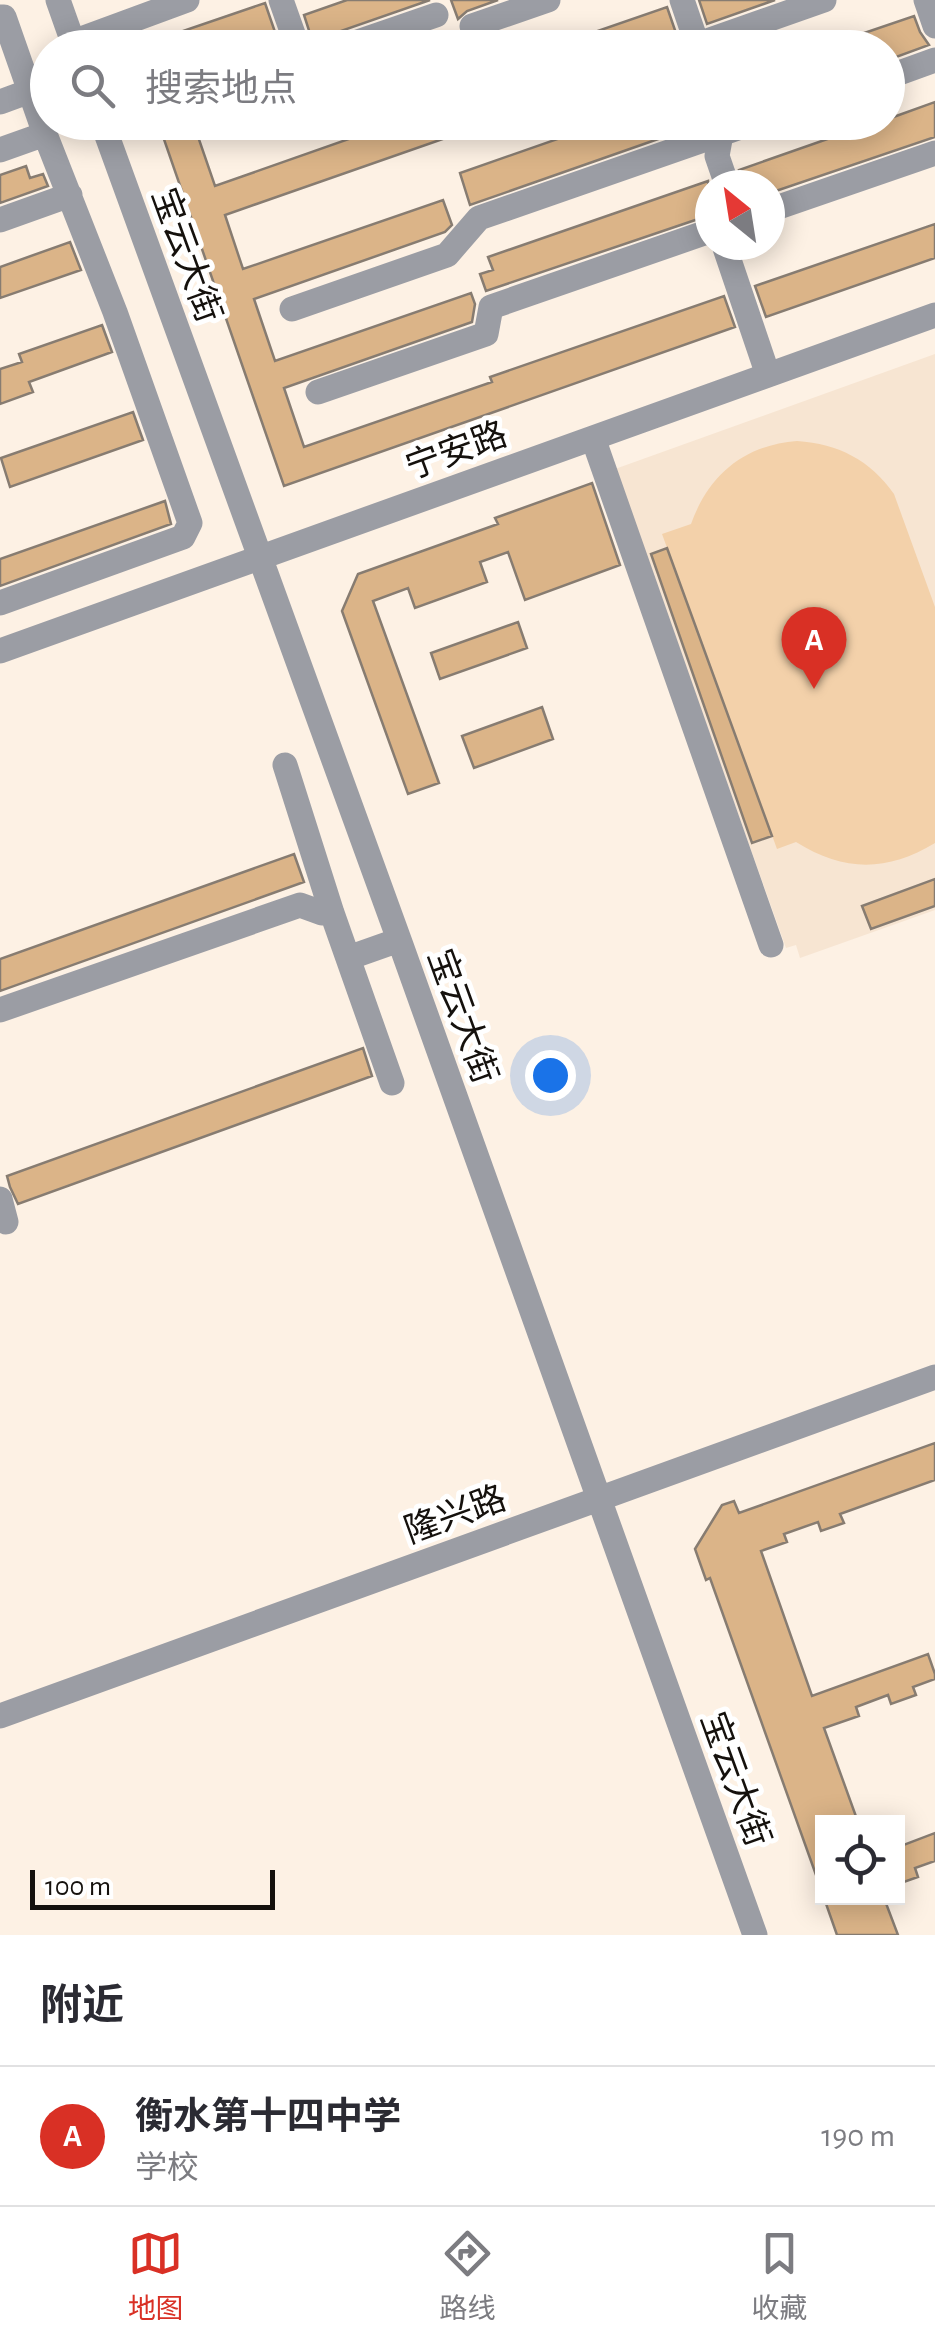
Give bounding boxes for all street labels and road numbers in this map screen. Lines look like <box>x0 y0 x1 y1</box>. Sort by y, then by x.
street label: 宝云大街 <box>145 183 228 327</box>
street label: 宁安路 <box>401 415 512 486</box>
street label: 宝云大街 <box>421 944 504 1088</box>
street label: 隆兴路 <box>400 1479 511 1550</box>
street label: 宝云大街 <box>694 1707 777 1851</box>

